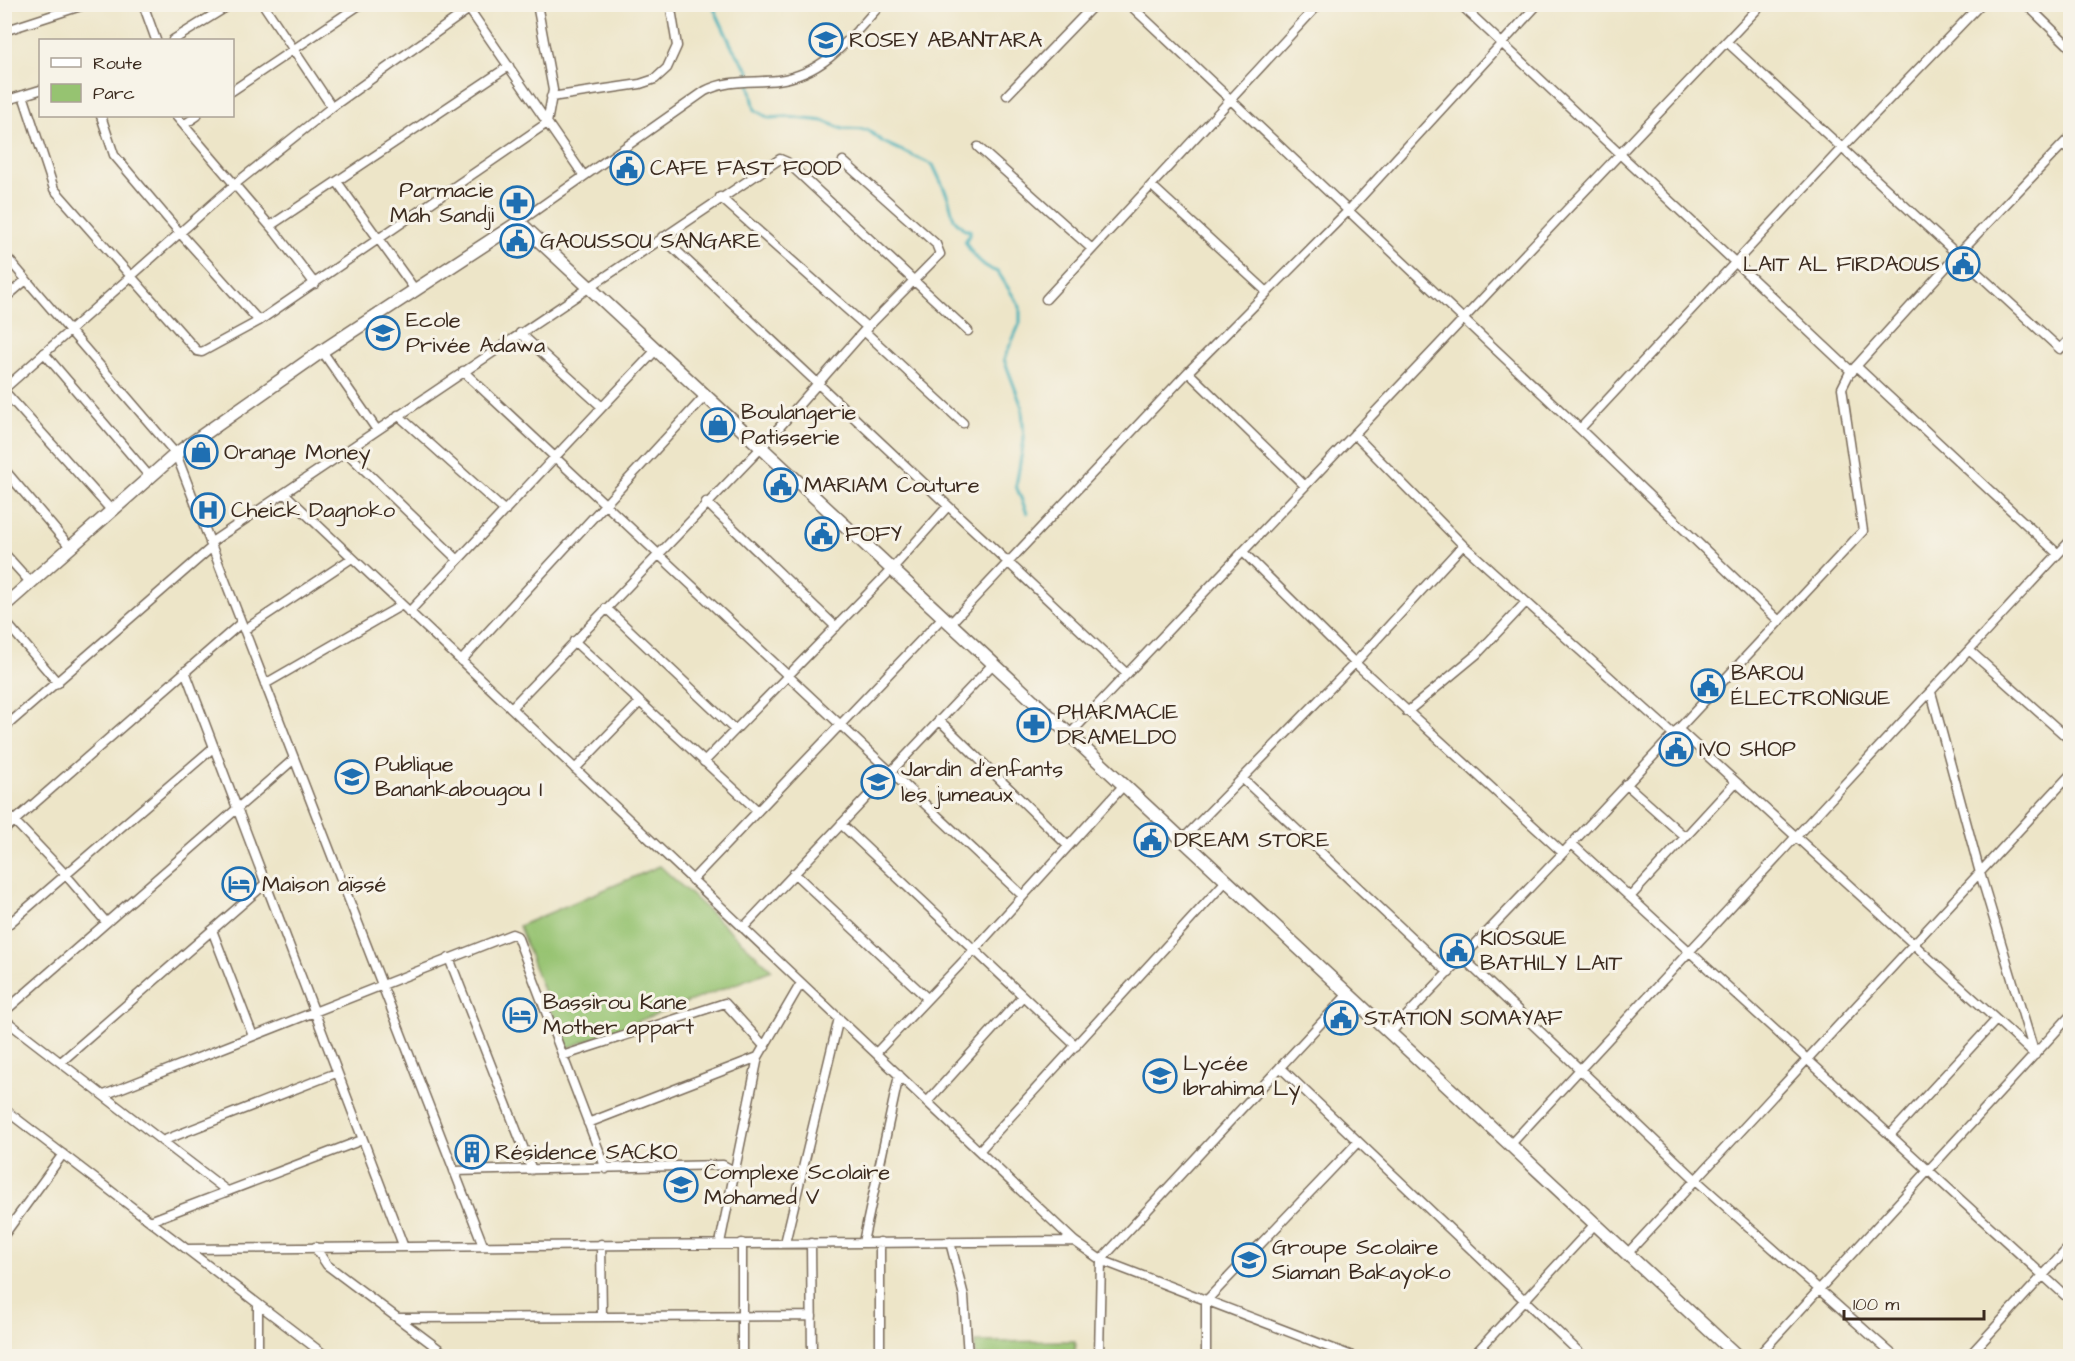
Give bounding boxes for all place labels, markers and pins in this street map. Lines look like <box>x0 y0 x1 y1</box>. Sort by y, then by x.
school or university icon: ROSEY ABANTARA <box>808 22 844 58</box>
place label: ROSEY ABANTARA <box>849 25 1042 56</box>
public building icon: CAFE FAST FOOD <box>609 150 645 186</box>
place label: CAFE FAST FOOD <box>650 153 842 184</box>
place label: Parmacie Mah Sandji <box>390 175 494 231</box>
pharmacy icon: Parmacie Mah Sandji <box>499 185 535 221</box>
public building icon: GAOUSSOU SANGARE <box>499 223 535 259</box>
place label: GAOUSSOU SANGARE <box>540 226 761 257</box>
public building icon: LAIT AL FIRDAOUS <box>1945 246 1981 282</box>
place label: LAIT AL FIRDAOUS <box>1743 249 1940 280</box>
place label: Ecole Privée Adawa <box>406 305 545 361</box>
school or university icon: Ecole Privée Adawa <box>365 315 401 351</box>
place label: Boulangerie Patisserie <box>741 397 857 453</box>
shop icon: Boulangerie Patisserie <box>700 407 736 443</box>
shop icon: Orange Money <box>183 434 219 470</box>
place label: Orange Money <box>224 437 371 469</box>
public building icon: MARIAM Couture <box>763 467 799 503</box>
place label: MARIAM Couture <box>804 470 980 501</box>
hospital icon: Cheick Dagnoko <box>190 492 226 528</box>
place label: Cheick Dagnoko <box>231 495 396 527</box>
public building icon: FOFY <box>804 516 840 552</box>
place label: FOFY <box>845 519 902 550</box>
place label: BAROU ÉLECTRONIQUE <box>1731 658 1890 714</box>
public building icon: BAROU ÉLECTRONIQUE <box>1690 668 1726 704</box>
place label: PHARMACIE DRAMELDO <box>1057 697 1178 753</box>
pharmacy icon: PHARMACIE DRAMELDO <box>1016 707 1052 743</box>
public building icon: IVO SHOP <box>1658 731 1694 767</box>
place label: IVO SHOP <box>1699 734 1796 765</box>
place label: Publique Banankabougou I <box>375 749 543 806</box>
place label: Jardin d'enfants les jumeaux <box>901 754 1063 810</box>
school or university icon: Publique Banankabougou I <box>334 759 370 795</box>
school or university icon: Jardin d'enfants les jumeaux <box>860 764 896 800</box>
public building icon: DREAM STORE <box>1133 822 1169 858</box>
place label: DREAM STORE <box>1174 825 1329 856</box>
hotel icon: Maison aïssé <box>221 866 257 902</box>
place label: Maison aïssé <box>262 869 387 900</box>
place label: KIOSQUE BATHILY LAIT <box>1480 923 1623 979</box>
public building icon: KIOSQUE BATHILY LAIT <box>1439 933 1475 969</box>
place label: Bassirou Kane Mother appart <box>543 987 694 1043</box>
hotel icon: Bassirou Kane Mother appart <box>502 997 538 1033</box>
public building icon: STATION SOMAYAF <box>1323 1000 1359 1036</box>
place label: STATION SOMAYAF <box>1364 1003 1563 1034</box>
place label: Lycée Ibrahima Ly <box>1183 1048 1301 1105</box>
school or university icon: Lycée Ibrahima Ly <box>1142 1058 1178 1094</box>
building icon: Résidence SACKO <box>454 1134 490 1170</box>
place label: Résidence SACKO <box>495 1137 678 1168</box>
place label: Complexe Scolaire Mohamed V <box>704 1157 890 1213</box>
school or university icon: Complexe Scolaire Mohamed V <box>663 1167 699 1203</box>
place label: Groupe Scolaire Siaman Bakayoko <box>1272 1232 1451 1289</box>
school or university icon: Groupe Scolaire Siaman Bakayoko <box>1231 1242 1267 1278</box>

